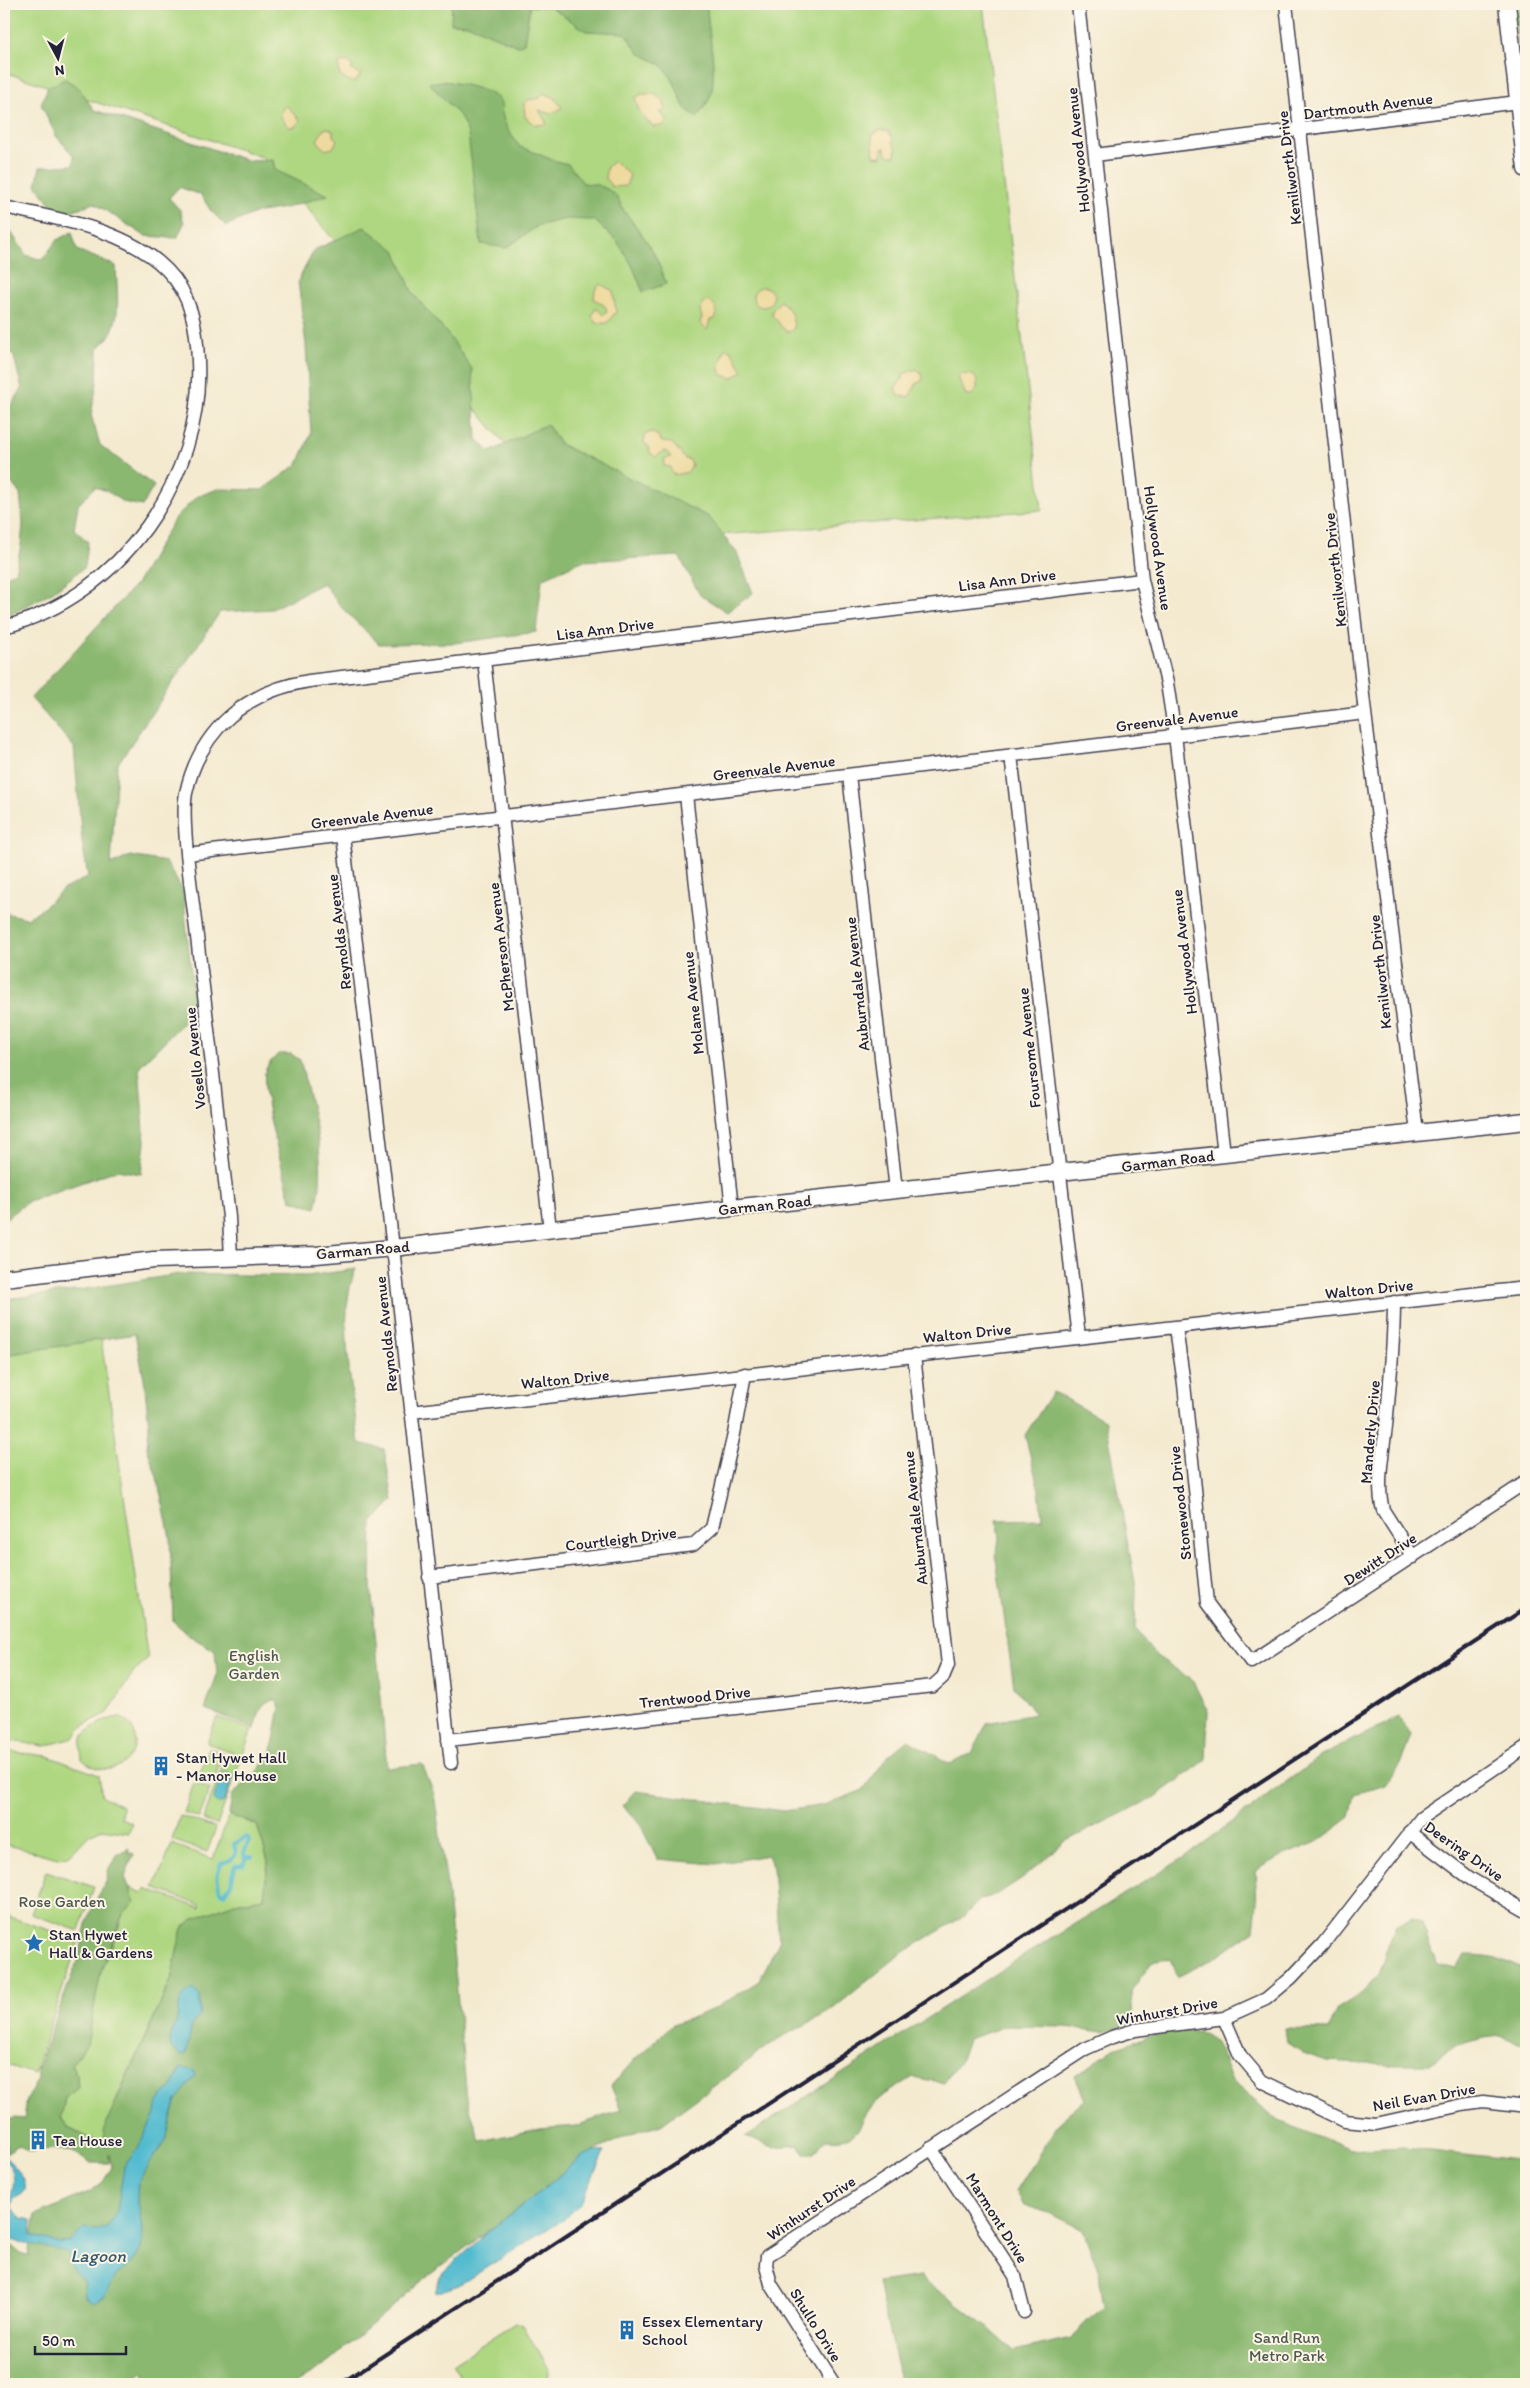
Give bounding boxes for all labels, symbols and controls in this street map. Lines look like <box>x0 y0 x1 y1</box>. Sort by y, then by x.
north arrow <box>32 32 82 82</box>
text: N <box>54 61 65 79</box>
street label: Hollywood Avenue <box>1062 86 1094 214</box>
street label: Dartmouth Avenue <box>1302 89 1434 123</box>
street label: Kenilworth Drive <box>1273 110 1305 226</box>
street label: Hollywood Avenue <box>1140 484 1176 612</box>
street label: Kenilworth Drive <box>1320 512 1350 628</box>
street label: Lisa Ann Drive <box>957 565 1057 595</box>
street label: Lisa Ann Drive <box>555 614 655 644</box>
street label: Greenvale Avenue <box>1115 702 1239 736</box>
street label: Greenvale Avenue <box>712 751 836 785</box>
street label: Greenvale Avenue <box>310 799 434 833</box>
street label: Reynolds Avenue <box>322 873 356 991</box>
street label: McPherson Avenue <box>484 882 518 1012</box>
street label: Hollywood Avenue <box>1167 888 1201 1016</box>
street label: Kenilworth Drive <box>1365 914 1395 1030</box>
street label: Auburndale Avenue <box>841 916 873 1052</box>
street label: Molane Avenue <box>678 950 708 1056</box>
street label: Foursome Avenue <box>1013 987 1045 1109</box>
street label: Vosello Avenue <box>180 1006 210 1110</box>
street label: Garman Road <box>1120 1146 1216 1176</box>
street label: Garman Road <box>717 1191 813 1219</box>
street label: Garman Road <box>315 1236 411 1264</box>
street label: Reynolds Avenue <box>370 1275 402 1393</box>
street label: Walton Drive <box>1324 1275 1414 1303</box>
street label: Walton Drive <box>922 1319 1012 1347</box>
street label: Walton Drive <box>520 1365 610 1393</box>
street label: Manderly Drive <box>1356 1379 1384 1485</box>
street label: Stonewood Drive <box>1165 1445 1195 1561</box>
street label: Auburndale Avenue <box>899 1450 931 1586</box>
street label: Courtleigh Drive <box>564 1523 678 1555</box>
street label: Dewitt Drive <box>1340 1528 1420 1590</box>
park label: English Garden <box>229 1646 279 1683</box>
street label: Trentwood Drive <box>638 1682 752 1712</box>
place label: Stan Hywet Hall - Manor House <box>176 1748 287 1785</box>
building icon: Stan Hywet Hall - Manor House <box>150 1755 172 1777</box>
street label: Deering Drive <box>1421 1817 1507 1885</box>
park label: Rose Garden <box>19 1892 105 1911</box>
place label: Stan Hywet Hall & Gardens <box>49 1925 153 1962</box>
place icon: Stan Hywet Hall & Gardens <box>23 1932 45 1954</box>
street label: Winhurst Drive <box>1115 1993 1219 2029</box>
street label: Neil Evan Drive <box>1371 2079 1477 2115</box>
building icon: Tea House <box>27 2129 49 2151</box>
place label: Tea House <box>53 2131 122 2150</box>
street label: Marmont Drive <box>962 2169 1032 2267</box>
street label: Winhurst Drive <box>763 2171 859 2245</box>
water label: Lagoon <box>70 2245 126 2267</box>
street label: Shullo Drive <box>786 2285 846 2365</box>
place label: Essex Elementary School <box>642 2312 763 2349</box>
building icon: Essex Elementary School <box>616 2319 638 2341</box>
scale bar <box>35 2323 126 2355</box>
park label: Sand Run Metro Park <box>1249 2328 1326 2365</box>
text: 50 m <box>42 2332 75 2350</box>

